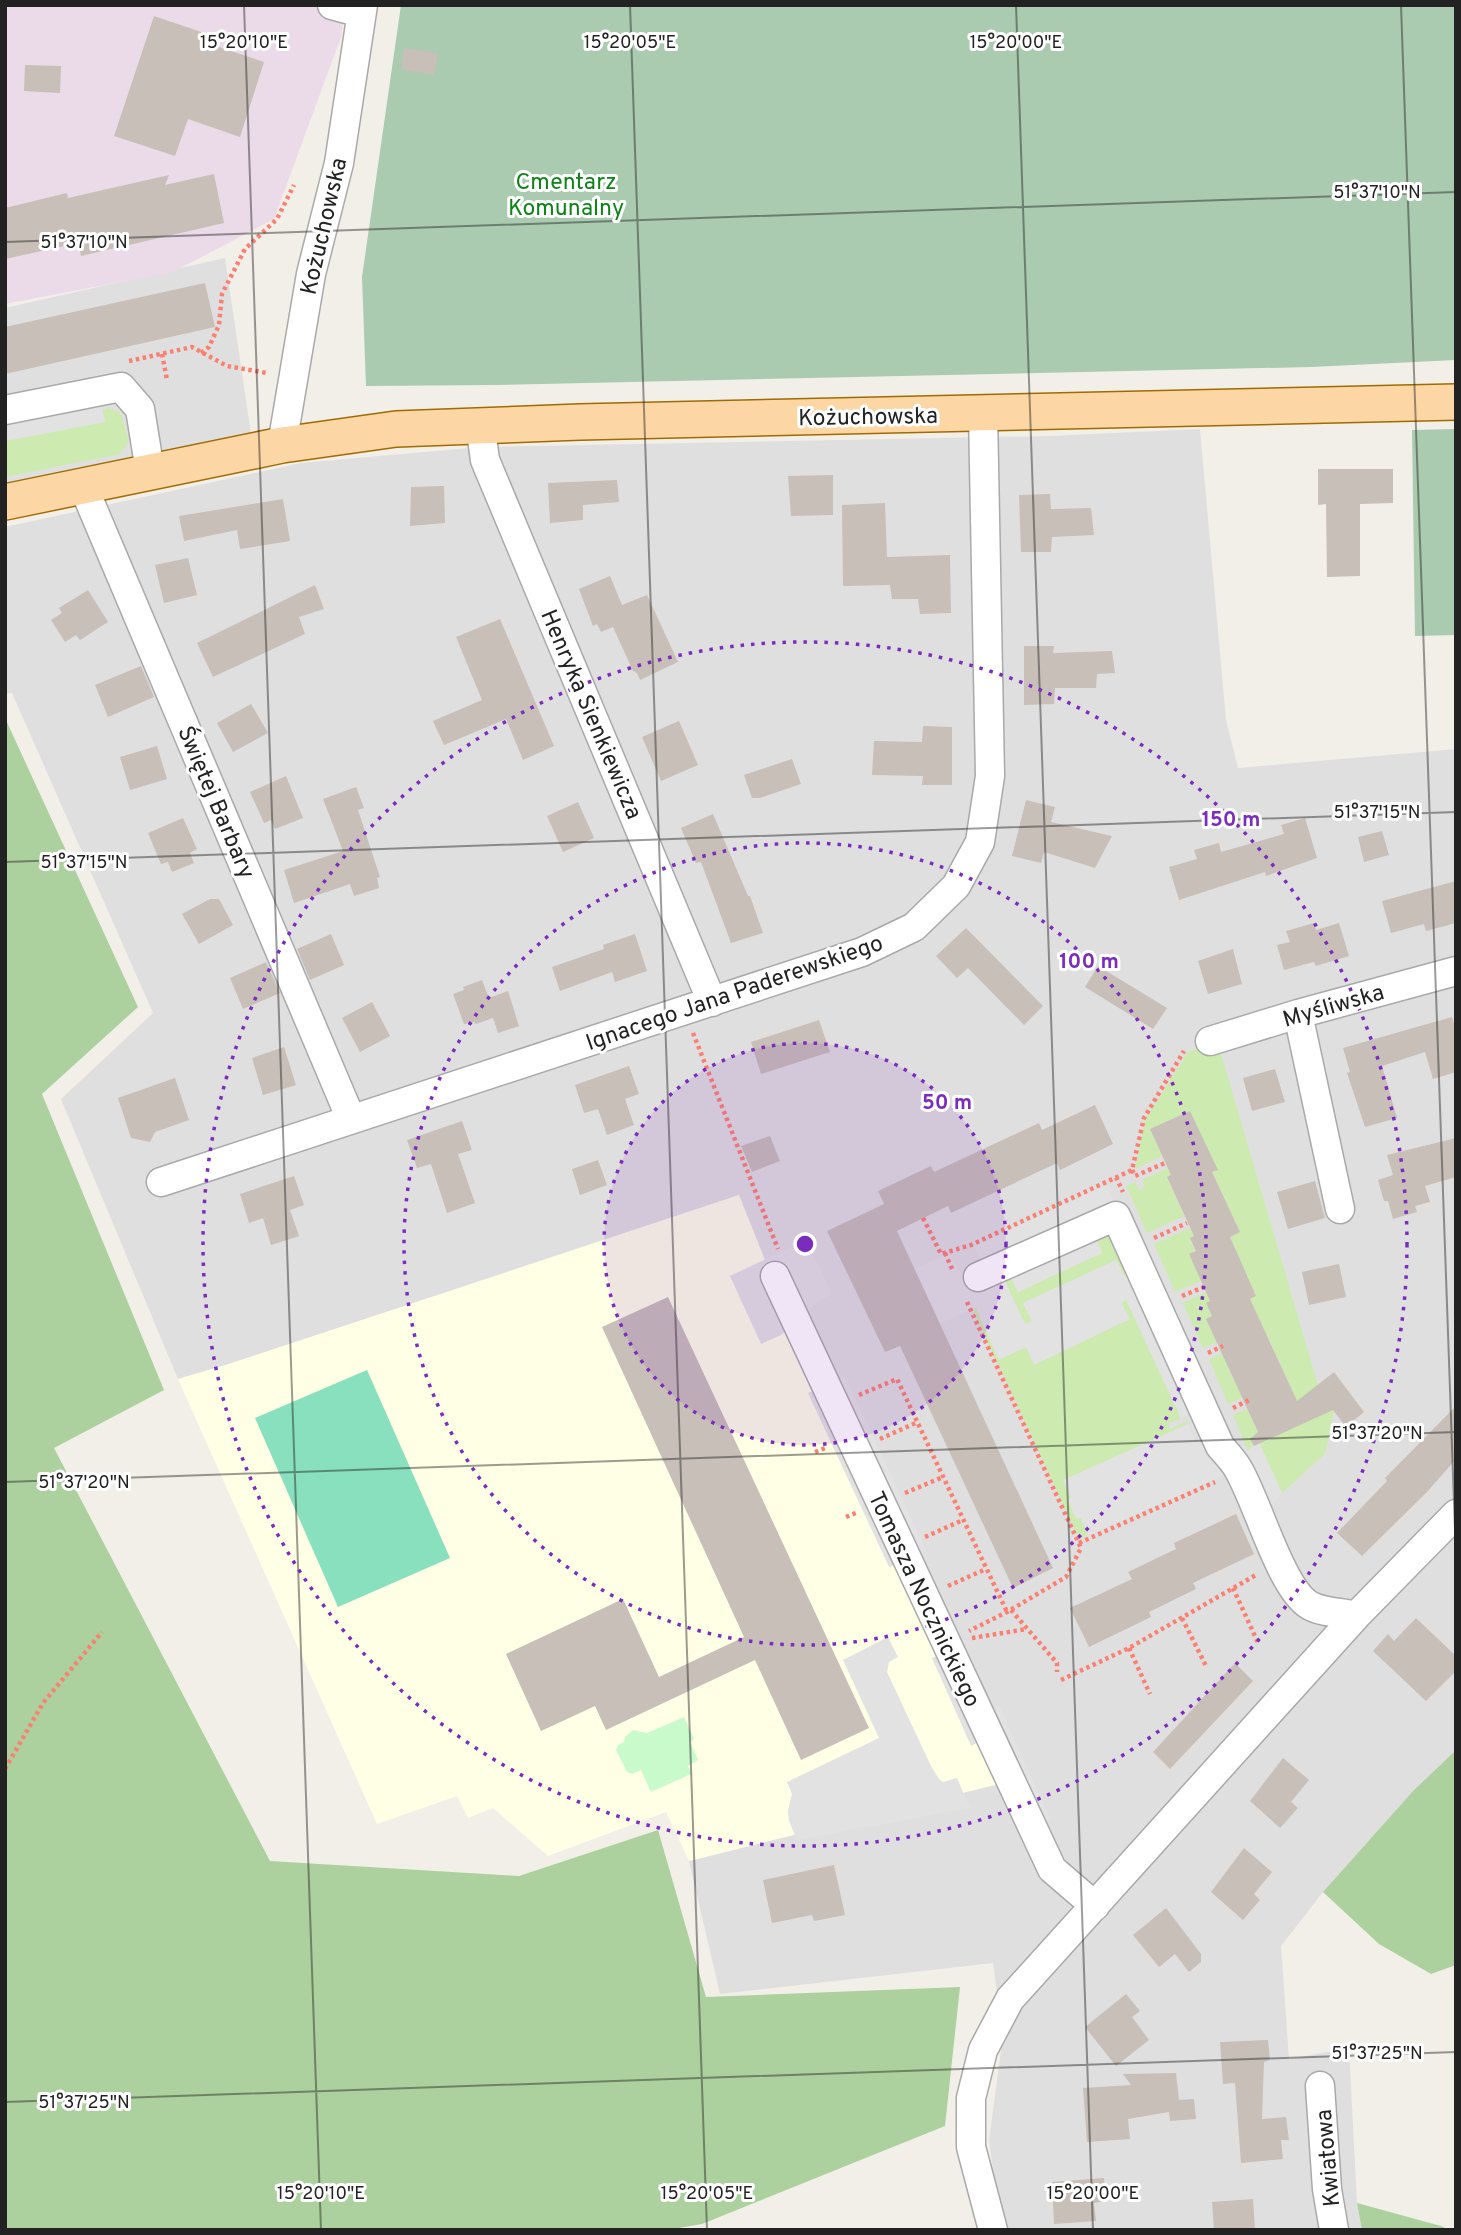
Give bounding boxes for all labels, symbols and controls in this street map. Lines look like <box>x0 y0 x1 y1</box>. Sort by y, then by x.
text: 15°20'10"E <box>200 32 288 55</box>
text: 15°20'05"E <box>584 32 676 55</box>
text: 15°20'00"E <box>970 32 1062 55</box>
street label: Kożuchowska <box>296 155 355 298</box>
park label: Cmentarz Komunalny <box>508 169 624 224</box>
text: 51°37'10"N <box>1333 182 1421 205</box>
text: 51°37'10"N <box>40 232 128 255</box>
street label: Kożuchowska <box>798 403 938 434</box>
street label: Henryka Sienkiewicza <box>532 606 647 824</box>
street label: Świętej Barbary <box>170 722 262 884</box>
text: 51°37'15"N <box>1333 802 1421 825</box>
text: 150 m <box>1202 807 1260 834</box>
text: 51°37'15"N <box>40 852 128 875</box>
street label: Ignacego Jana Paderewskiego <box>582 930 887 1059</box>
text: 100 m <box>1059 949 1119 976</box>
street label: Myśliwska <box>1280 979 1388 1036</box>
text: 50 m <box>922 1090 972 1117</box>
centre of rings <box>793 1232 817 1256</box>
text: 51°37'20"N <box>1331 1423 1423 1446</box>
text: 51°37'20"N <box>38 1472 130 1495</box>
street label: Tomasza Nocznickiego <box>860 1488 985 1713</box>
text: 51°37'25"N <box>1331 2043 1423 2066</box>
text: 51°37'25"N <box>38 2092 130 2115</box>
street label: Kwiatowa <box>1311 2108 1348 2208</box>
text: 15°20'10"E <box>277 2183 365 2206</box>
text: 15°20'05"E <box>661 2183 753 2206</box>
text: 15°20'00"E <box>1047 2183 1139 2206</box>

